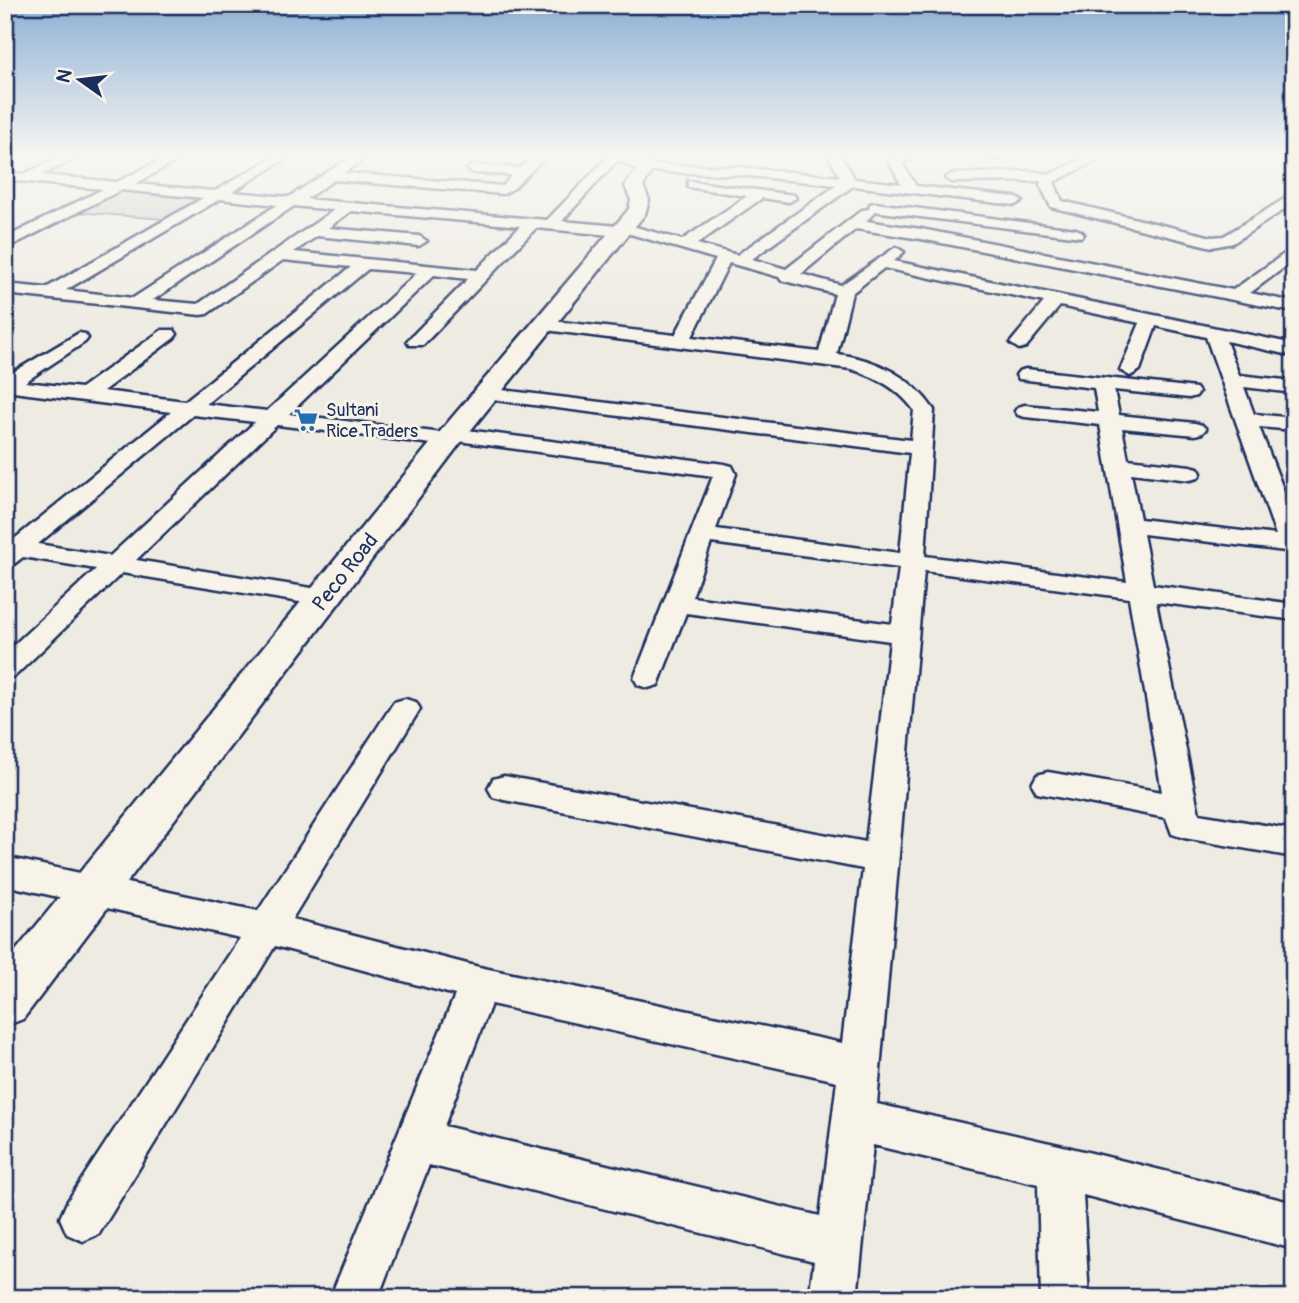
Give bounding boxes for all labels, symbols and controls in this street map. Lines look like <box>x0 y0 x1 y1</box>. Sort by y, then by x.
north arrow <box>46 46 116 116</box>
text: N <box>51 67 78 85</box>
place label: Sultani Rice Traders <box>326 399 418 443</box>
supermarket icon: Sultani Rice Traders <box>292 406 320 434</box>
street label: Peco Road <box>306 528 384 617</box>

